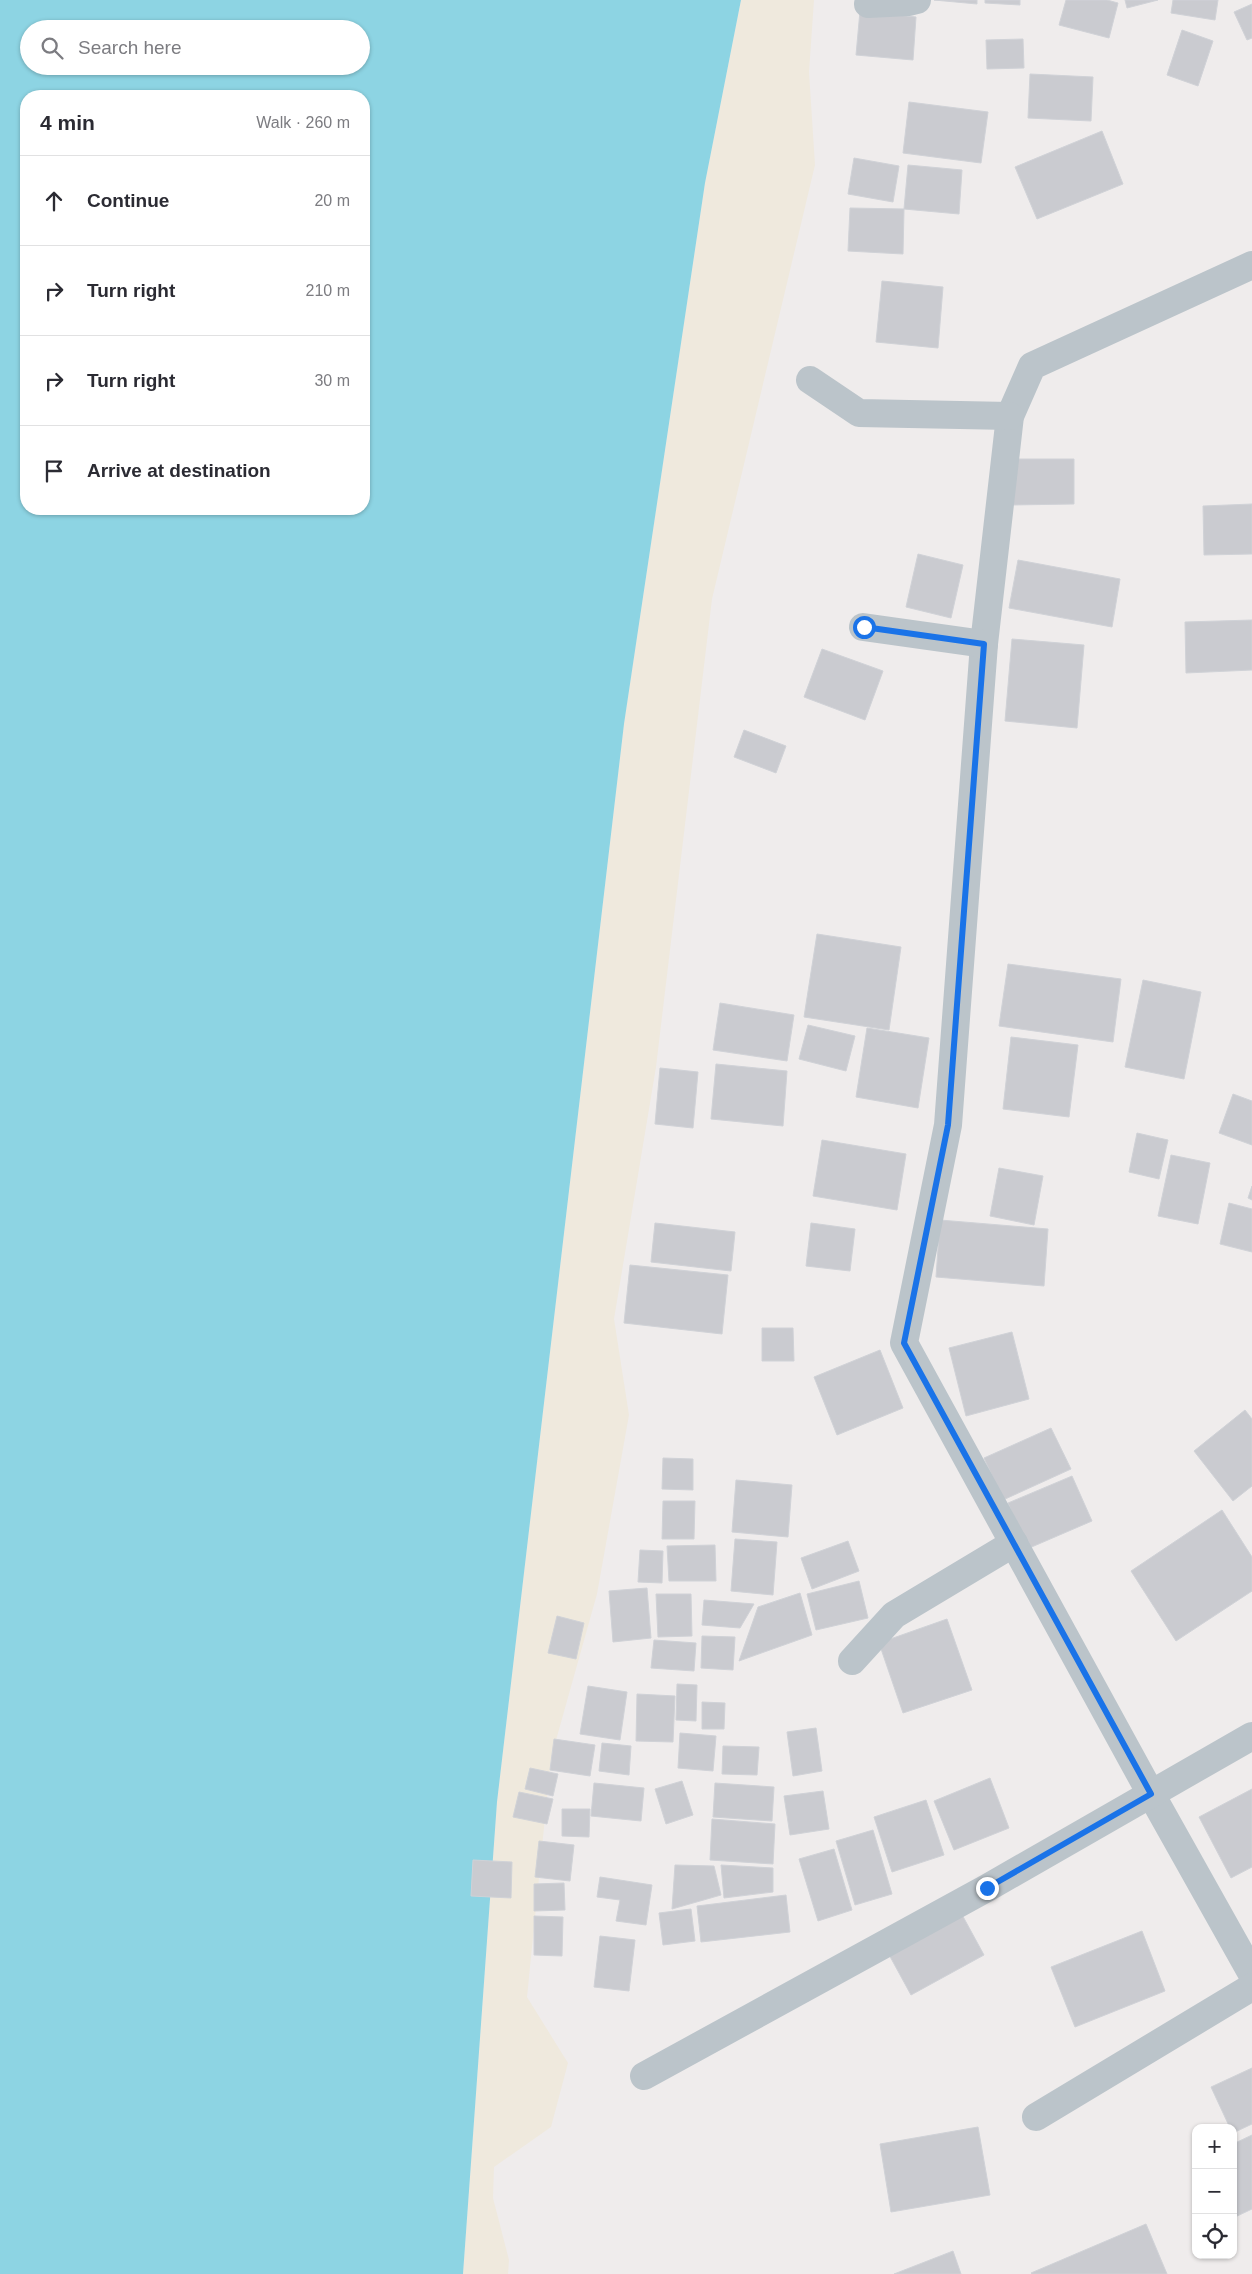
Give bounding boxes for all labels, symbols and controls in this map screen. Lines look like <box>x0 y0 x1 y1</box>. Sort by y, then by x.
search box <box>20 20 370 75</box>
icon: search <box>38 34 66 62</box>
text: Search here <box>78 37 182 58</box>
text: 4 min <box>40 111 95 134</box>
text: Walk · 260 m <box>256 114 350 131</box>
icon: ahead <box>40 187 68 215</box>
text: Continue <box>87 190 169 211</box>
text: 20 m <box>314 192 350 209</box>
icon: right <box>40 277 68 305</box>
text: Turn right <box>87 280 175 301</box>
text: 210 m <box>306 282 350 299</box>
icon: right <box>40 367 68 395</box>
text: Turn right <box>87 370 175 391</box>
text: 30 m <box>314 372 350 389</box>
icon: arrive <box>40 457 68 485</box>
text: Arrive at destination <box>87 460 271 481</box>
route start <box>853 616 876 639</box>
route end <box>976 1877 999 1900</box>
map controls <box>1192 2124 1237 2259</box>
button: + <box>1192 2124 1237 2169</box>
button: − <box>1192 2169 1237 2214</box>
button: locate <box>1192 2214 1237 2259</box>

